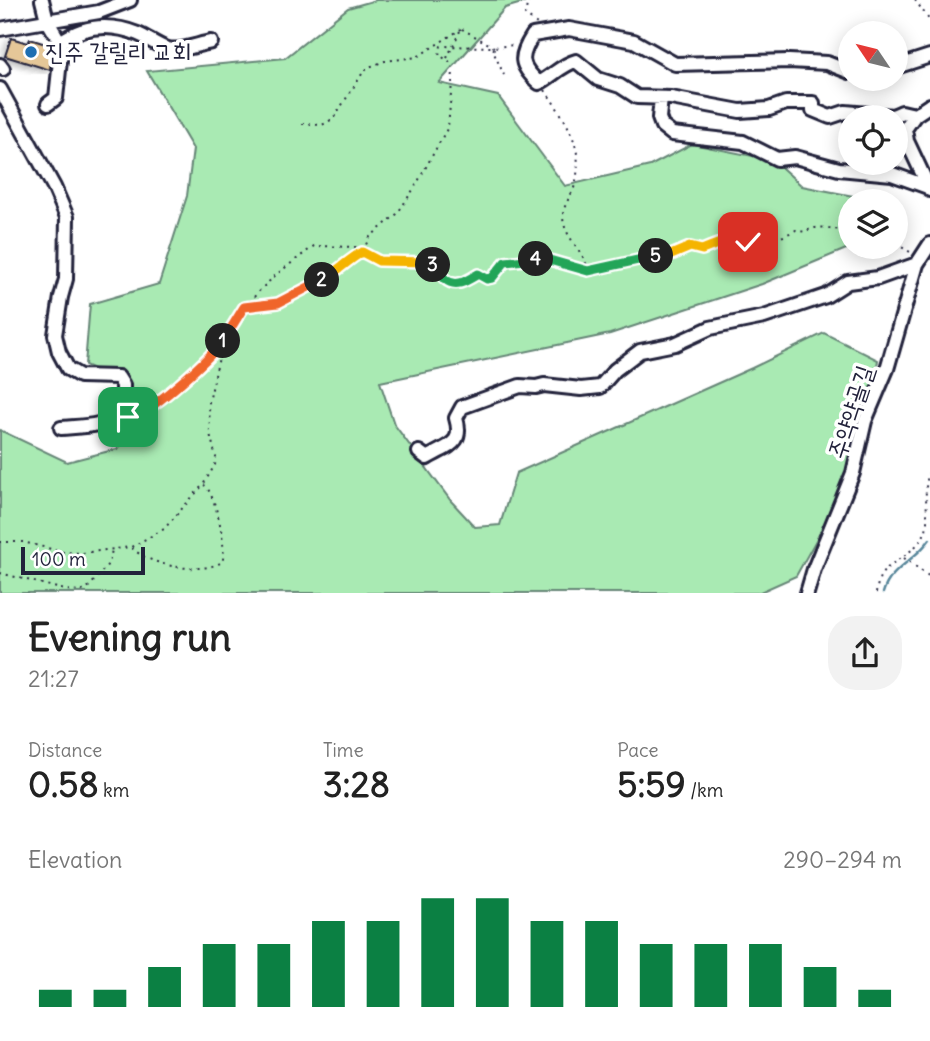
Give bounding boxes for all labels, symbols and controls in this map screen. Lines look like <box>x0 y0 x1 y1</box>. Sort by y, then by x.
north arrow <box>838 21 908 91</box>
map controls <box>838 21 908 259</box>
place label: 진주 갈릴리 교회 <box>45 36 192 66</box>
marker: 진주 갈릴리 교회 <box>23 44 39 60</box>
button: locate <box>838 105 908 175</box>
button: layers <box>838 189 908 259</box>
pin <box>718 212 778 272</box>
icon: check <box>729 223 767 261</box>
pin: 5 <box>638 238 674 274</box>
pin: 4 <box>518 242 554 276</box>
text: 5 <box>650 243 661 267</box>
text: 4 <box>530 246 541 270</box>
pin: 3 <box>416 247 450 282</box>
text: 3 <box>427 252 438 276</box>
pin: 2 <box>304 262 340 298</box>
text: 2 <box>316 267 327 291</box>
pin: 1 <box>206 324 241 358</box>
text: 1 <box>219 328 226 352</box>
street label: 주약약골길 <box>821 361 879 462</box>
pin <box>98 387 158 447</box>
icon: arrive <box>109 398 147 436</box>
scale bar <box>21 544 145 576</box>
text: 100 m <box>32 547 86 571</box>
text: Evening run <box>28 614 231 661</box>
button: share <box>828 616 902 690</box>
text: 21:27 <box>28 664 79 693</box>
text: Distance <box>28 738 102 762</box>
text: Time <box>323 738 364 762</box>
text: Pace <box>617 738 659 762</box>
text: 0.58 <box>28 762 99 806</box>
text: 3:28 <box>323 762 390 806</box>
text: 5:59 <box>617 762 686 806</box>
text: km <box>99 778 129 802</box>
text: /km <box>686 778 723 802</box>
text: Elevation <box>28 845 122 874</box>
text: 290–294 m <box>783 845 902 874</box>

